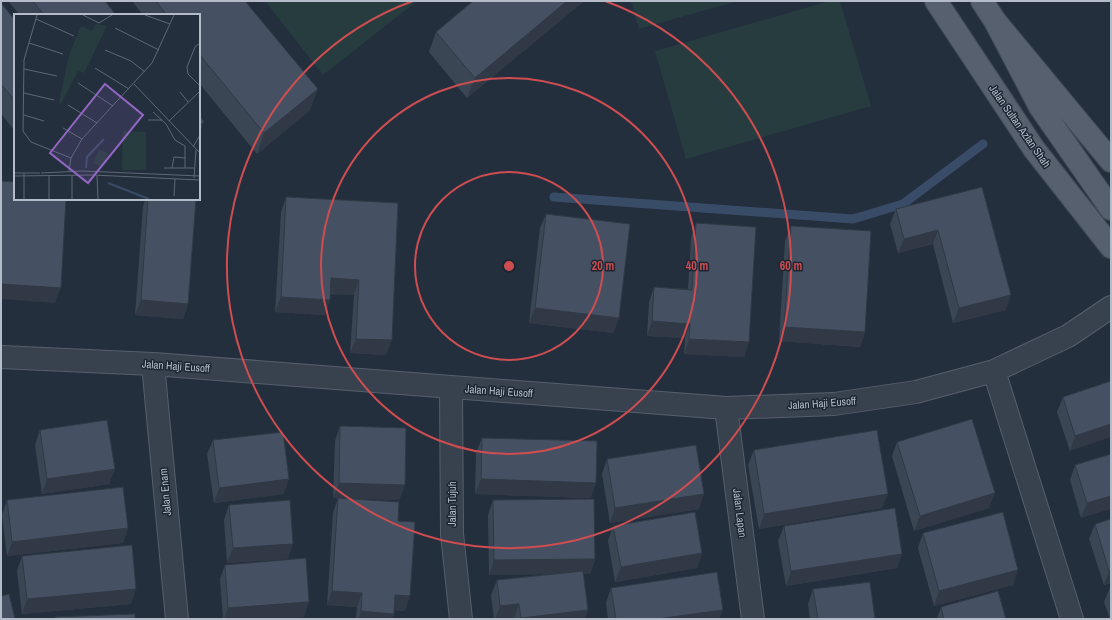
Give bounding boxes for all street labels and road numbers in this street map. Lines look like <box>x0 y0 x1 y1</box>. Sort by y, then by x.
street label: Jalan Sultan Azlan Shah <box>986 82 1054 170</box>
street label: Jalan Haji Eusoff <box>142 357 211 375</box>
street label: Jalan Haji Eusoff <box>465 382 534 400</box>
street label: Jalan Haji Eusoff <box>788 394 857 412</box>
street label: Jalan Enam <box>156 468 174 516</box>
street label: Jalan Tujuh <box>445 481 459 527</box>
street label: Jalan Lapan <box>730 488 750 538</box>

